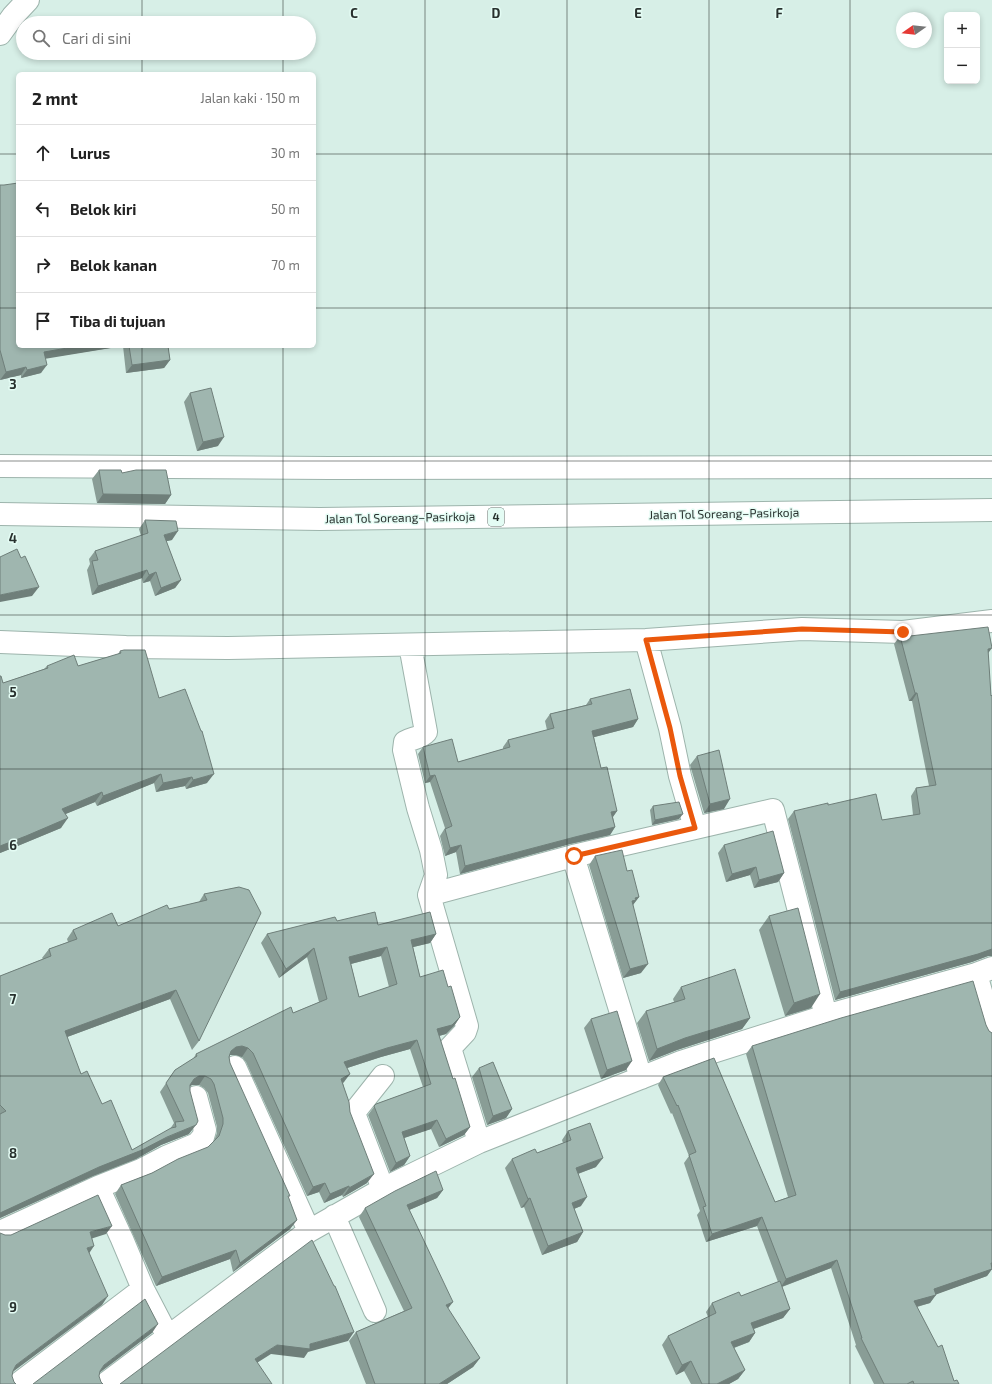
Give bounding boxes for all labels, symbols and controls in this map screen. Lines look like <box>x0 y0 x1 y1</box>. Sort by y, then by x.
text: C <box>350 5 358 21</box>
text: D <box>492 5 501 21</box>
text: E <box>634 5 642 21</box>
text: F <box>775 5 783 21</box>
north arrow <box>896 12 932 48</box>
map controls <box>944 12 980 84</box>
button: + <box>944 12 980 48</box>
search box <box>16 16 316 60</box>
icon: search <box>30 27 52 49</box>
text: Cari di sini <box>62 29 131 47</box>
button: − <box>944 48 980 84</box>
text: 2 mnt <box>32 88 78 108</box>
text: Jalan kaki · 150 m <box>200 90 300 106</box>
icon: ahead <box>32 142 54 164</box>
text: Lurus <box>70 144 110 162</box>
text: 30 m <box>271 145 300 161</box>
icon: left <box>32 198 54 220</box>
text: Belok kiri <box>70 200 136 218</box>
text: 50 m <box>271 201 300 217</box>
icon: right <box>32 254 54 276</box>
text: Belok kanan <box>70 256 157 274</box>
text: 70 m <box>271 257 300 273</box>
icon: arrive <box>32 310 54 332</box>
text: Tiba di tujuan <box>70 312 166 330</box>
text: 3 <box>9 376 17 392</box>
street label: Jalan Tol Soreang–Pasirkoja <box>649 505 799 522</box>
road number: 4 <box>488 508 504 526</box>
street label: Jalan Tol Soreang–Pasirkoja <box>325 509 475 526</box>
text: 4 <box>9 530 17 546</box>
route end <box>894 623 912 641</box>
text: 5 <box>9 684 17 700</box>
text: 6 <box>9 837 17 853</box>
route start <box>565 847 583 865</box>
text: 7 <box>10 991 17 1007</box>
text: 8 <box>9 1145 17 1161</box>
text: 9 <box>9 1299 17 1315</box>

